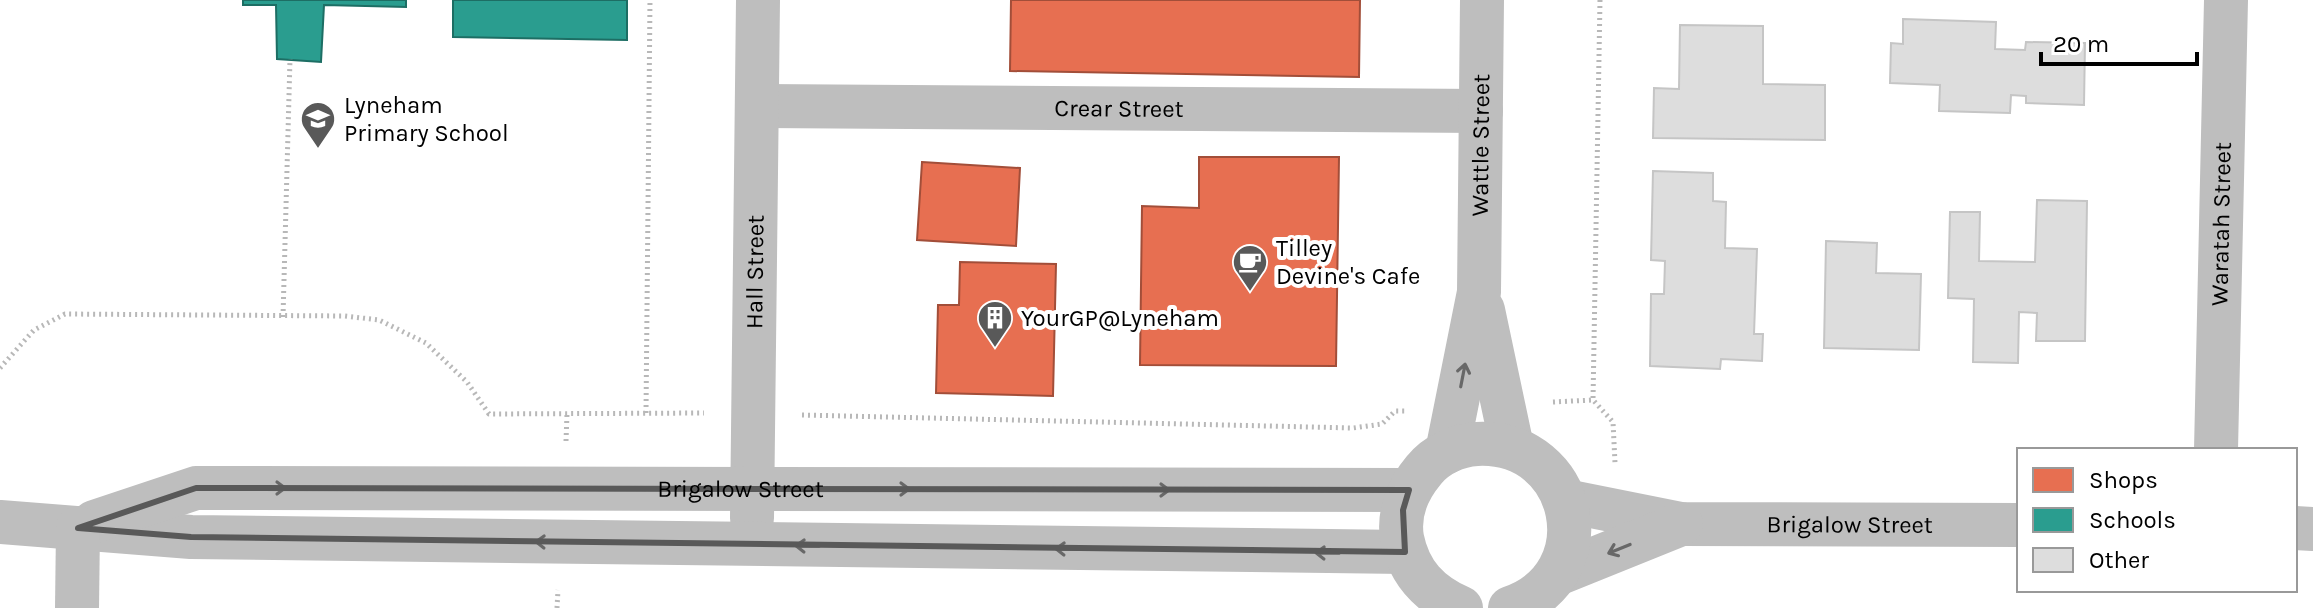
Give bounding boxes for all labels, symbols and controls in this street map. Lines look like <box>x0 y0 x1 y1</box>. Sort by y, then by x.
scale bar <box>2041 16 2197 66</box>
text: 20 m <box>2053 30 2109 58</box>
street label: Wattle Street <box>1466 74 1495 217</box>
place label: Lyneham Primary School <box>344 91 509 147</box>
street label: Crear Street <box>1054 94 1184 123</box>
school or university icon: Lyneham Primary School <box>299 100 337 150</box>
street label: Waratah Street <box>2205 142 2237 306</box>
street label: Hall Street <box>740 215 770 329</box>
place label: Tilley Devine's Cafe <box>1276 234 1420 290</box>
cafe icon: Tilley Devine's Cafe <box>1231 243 1269 293</box>
building icon: YourGP@Lyneham <box>976 299 1014 349</box>
place label: YourGP@Lyneham <box>1021 304 1219 332</box>
one-way arrow <box>1456 363 1471 389</box>
legend <box>2017 448 2297 592</box>
text: Shops <box>2089 466 2158 494</box>
street label: Brigalow Street <box>657 475 824 503</box>
one-way arrow <box>260 480 287 496</box>
one-way arrow <box>884 481 911 497</box>
one-way arrow <box>1144 482 1171 498</box>
text: Schools <box>2089 506 2176 534</box>
street label: Brigalow Street <box>1766 510 1933 539</box>
one-way arrow <box>534 534 561 550</box>
one-way arrow <box>794 538 821 554</box>
one-way arrow <box>1054 542 1081 557</box>
one-way arrow <box>1607 543 1632 557</box>
one-way arrow <box>1314 545 1341 561</box>
text: Other <box>2089 546 2149 574</box>

